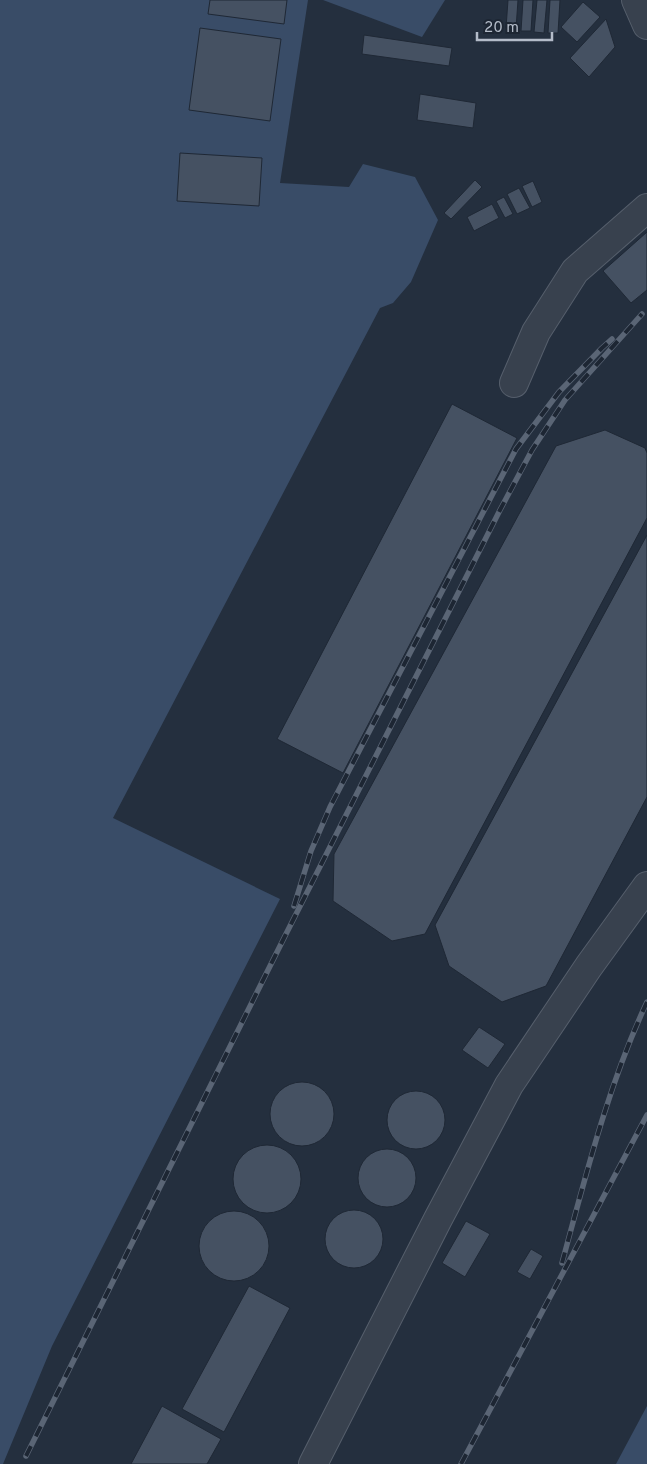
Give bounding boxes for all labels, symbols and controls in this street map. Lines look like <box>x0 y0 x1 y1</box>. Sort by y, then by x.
scale bar <box>477 10 552 42</box>
text: 20 m <box>484 19 519 38</box>

